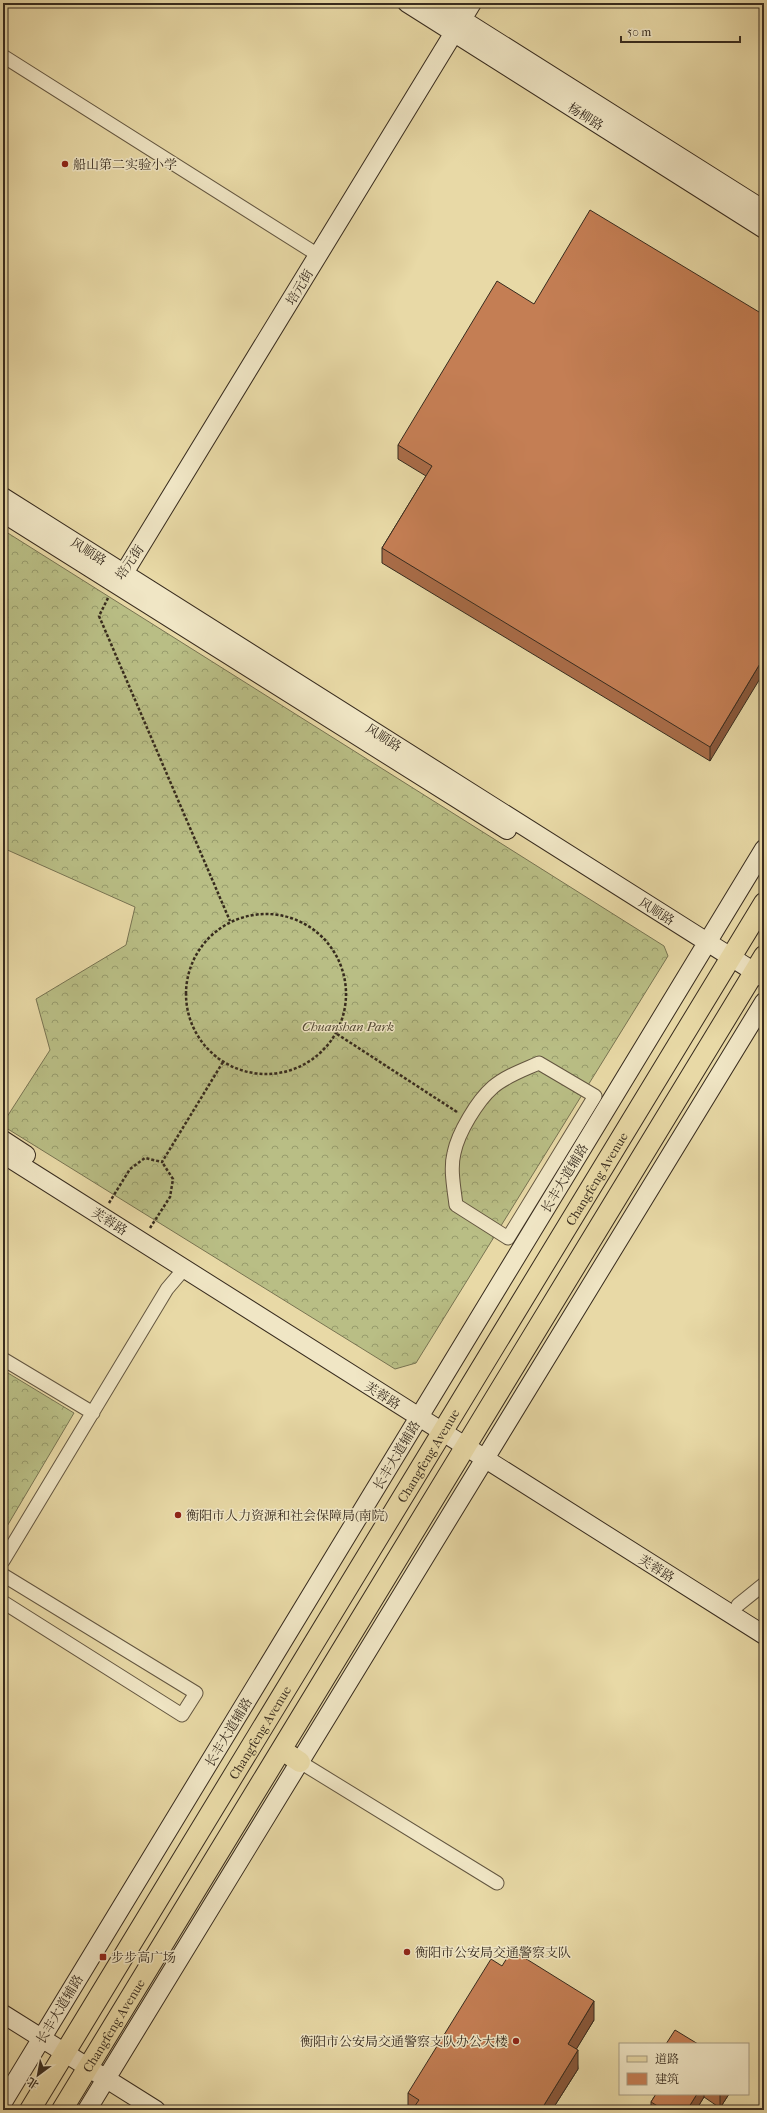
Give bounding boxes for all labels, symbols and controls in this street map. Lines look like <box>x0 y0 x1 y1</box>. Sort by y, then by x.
scale bar <box>621 18 740 44</box>
text: 50 m <box>627 25 651 39</box>
street label: 杨柳路 <box>565 100 606 133</box>
place label: 船山第二实验小学 <box>73 157 177 172</box>
marker: 船山第二实验小学 <box>60 159 70 169</box>
street label: 培元街 <box>283 267 316 308</box>
street label: 风顺路 <box>68 535 109 568</box>
street label: 培元街 <box>112 542 147 583</box>
street label: 风顺路 <box>363 721 404 754</box>
street label: 风顺路 <box>636 895 677 928</box>
park label: Chuanshan Park <box>302 1019 394 1034</box>
street label: Changfeng Avenue <box>563 1129 631 1228</box>
street label: 长丰大道辅路 <box>538 1141 591 1216</box>
street label: 芙蓉路 <box>89 1205 130 1238</box>
street label: 芙蓉路 <box>362 1379 403 1412</box>
street label: Changfeng Avenue <box>394 1406 463 1505</box>
street label: 长丰大道辅路 <box>370 1418 423 1493</box>
place label: 衡阳市人力资源和社会保障局(南院) <box>186 1508 388 1523</box>
marker: 衡阳市人力资源和社会保障局(南院) <box>173 1510 183 1520</box>
street label: 芙蓉路 <box>636 1552 677 1585</box>
street label: Changfeng Avenue <box>226 1683 294 1782</box>
street label: 长丰大道辅路 <box>202 1695 255 1770</box>
place label: 衡阳市公安局交通警察支队 <box>415 1945 571 1960</box>
marker: 衡阳市公安局交通警察支队 <box>402 1947 412 1957</box>
place label: 步步高广场 <box>111 1950 176 1965</box>
marker: 步步高广场 <box>98 1952 108 1962</box>
street label: 长丰大道辅路 <box>33 1972 86 2047</box>
street label: Changfeng Avenue <box>80 1976 148 2075</box>
place label: 衡阳市公安局交通警察支队办公大楼 <box>300 2034 508 2049</box>
marker: 衡阳市公安局交通警察支队办公大楼 <box>511 2036 521 2046</box>
legend <box>619 2043 749 2095</box>
text: 道路 <box>655 2052 679 2066</box>
north arrow <box>18 2055 58 2095</box>
text: 建筑 <box>655 2072 679 2086</box>
text: 北 <box>25 2075 41 2091</box>

